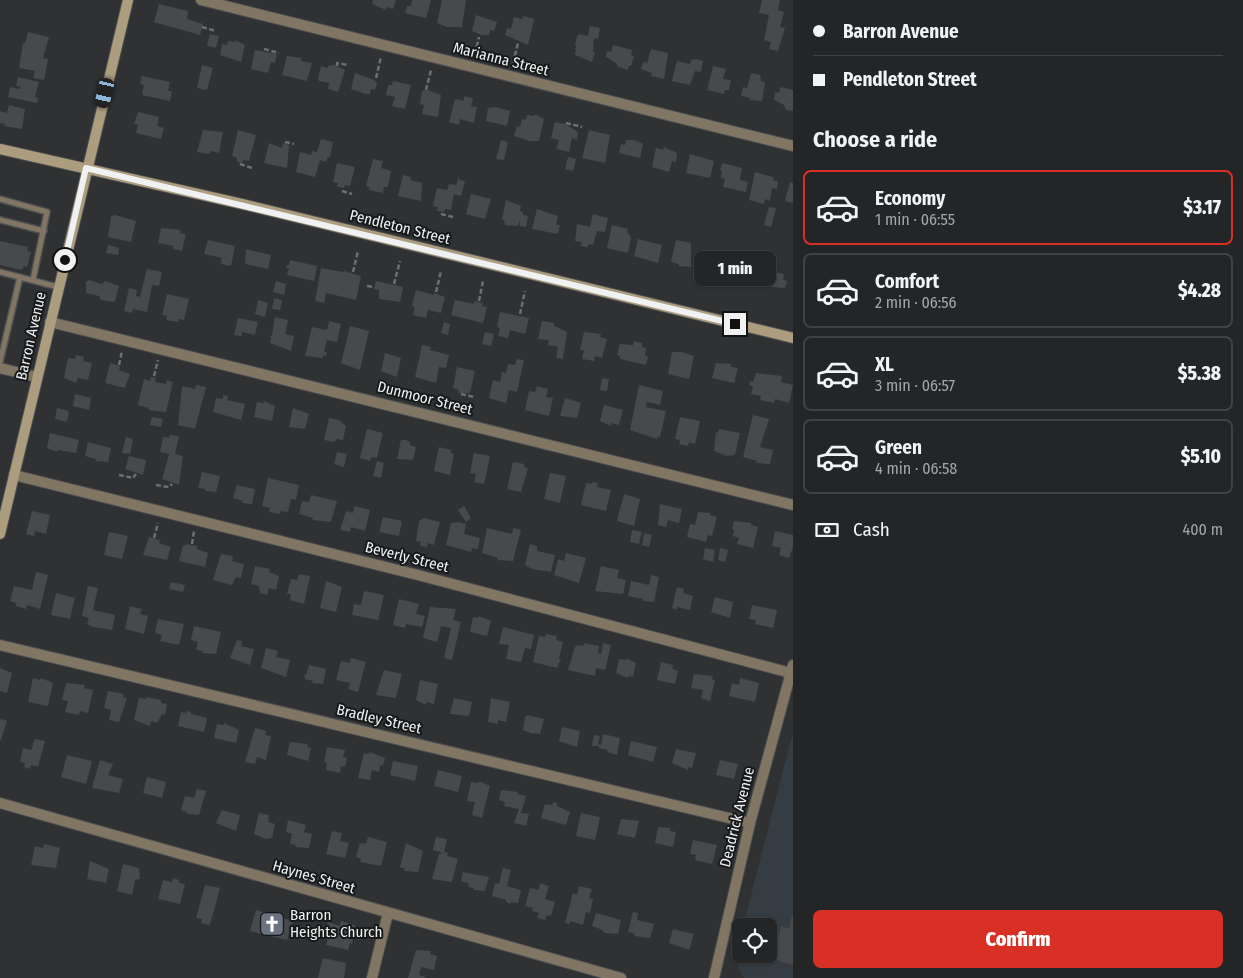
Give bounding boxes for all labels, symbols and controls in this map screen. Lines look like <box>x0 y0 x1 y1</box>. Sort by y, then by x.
text: Barron Avenue <box>843 20 959 43</box>
street label: Marianna Street <box>451 38 551 80</box>
text: Pendleton Street <box>843 68 977 91</box>
car <box>94 77 115 109</box>
text: Choose a ride <box>813 126 937 153</box>
icon: car <box>815 185 860 230</box>
text: Economy <box>875 187 945 210</box>
text: $3.17 <box>1183 196 1221 219</box>
street label: Pendleton Street <box>348 206 452 248</box>
text: 1 min · 06:55 <box>875 210 955 229</box>
route start <box>54 249 76 271</box>
callout: 1 min <box>694 252 776 286</box>
text: 1 min <box>718 259 752 278</box>
icon: car <box>815 268 860 313</box>
text: Comfort <box>875 270 939 293</box>
text: $4.28 <box>1178 279 1221 302</box>
street label: Barron Avenue <box>12 290 50 382</box>
text: 2 min · 06:56 <box>875 293 957 312</box>
route end <box>724 313 746 335</box>
icon: car <box>815 351 860 396</box>
text: XL <box>875 353 894 376</box>
text: $5.38 <box>1178 362 1221 385</box>
text: 3 min · 06:57 <box>875 376 955 395</box>
street label: Dunmoor Street <box>376 377 475 419</box>
icon: car <box>815 434 860 479</box>
text: Green <box>875 436 922 459</box>
text: $5.10 <box>1181 445 1221 468</box>
text: 4 min · 06:58 <box>875 459 957 478</box>
icon: cash <box>813 516 841 544</box>
text: Cash <box>853 518 890 541</box>
text: 400 m <box>1183 520 1223 539</box>
street label: Beverly Street <box>363 538 451 576</box>
street label: Bradley Street <box>335 700 423 738</box>
street label: Deadrick Avenue <box>716 765 758 869</box>
street label: Haynes Street <box>271 857 357 897</box>
place label: Barron Heights Church <box>290 906 382 941</box>
button: Confirm <box>813 910 1223 968</box>
church icon: Barron Heights Church <box>259 911 285 937</box>
map controls <box>732 918 777 963</box>
button: locate <box>732 918 777 963</box>

